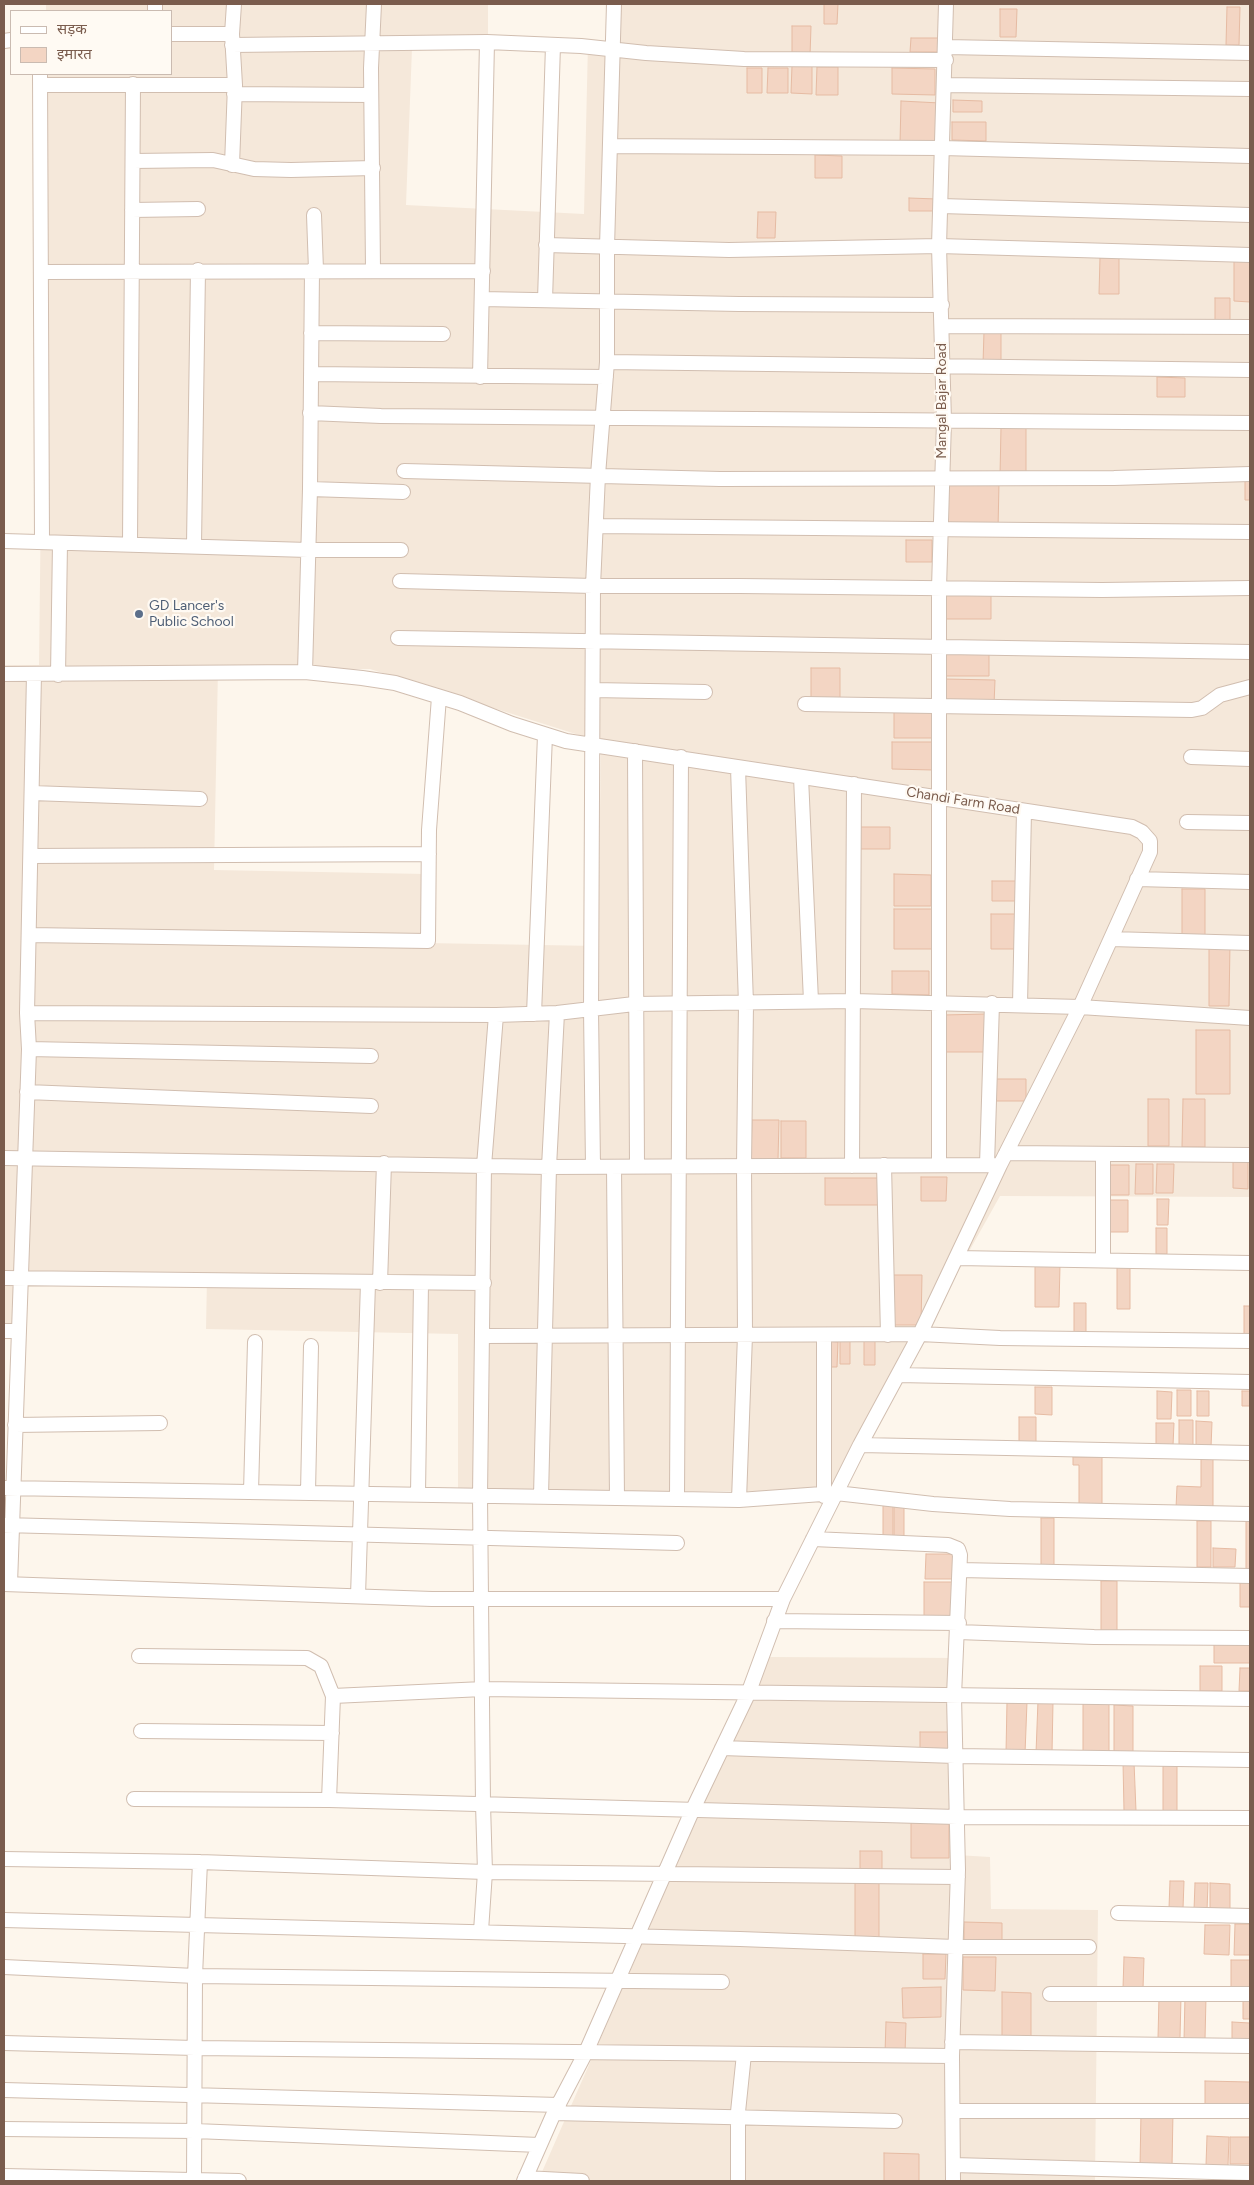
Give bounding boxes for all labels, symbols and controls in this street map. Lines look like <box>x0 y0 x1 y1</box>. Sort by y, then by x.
legend <box>10 10 172 75</box>
text: सड़क <box>57 20 87 38</box>
text: इमारत <box>57 45 92 63</box>
street label: Mangal Bajar Road <box>934 343 950 459</box>
place label: GD Lancer's Public School <box>149 598 234 630</box>
marker: GD Lancer's Public School <box>133 608 145 620</box>
street label: Chandi Farm Road <box>905 784 1021 818</box>

